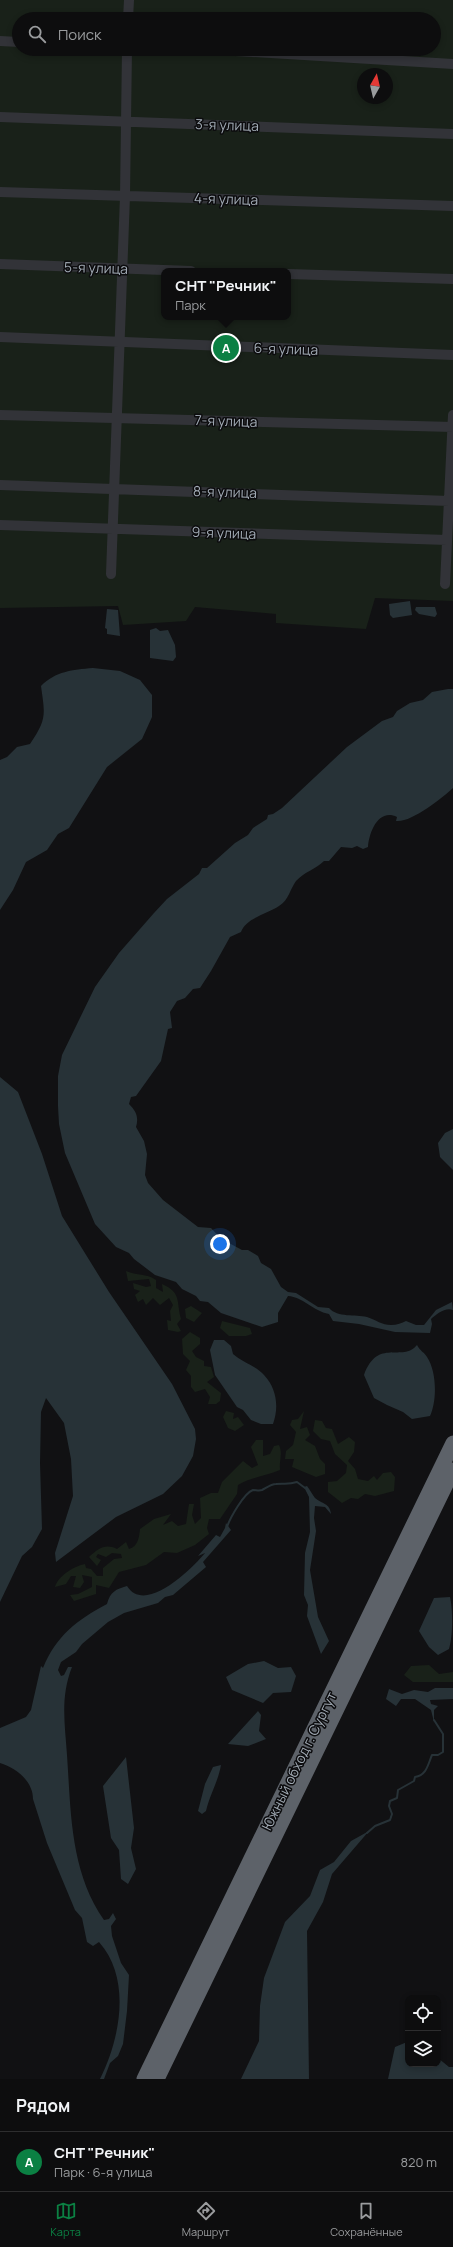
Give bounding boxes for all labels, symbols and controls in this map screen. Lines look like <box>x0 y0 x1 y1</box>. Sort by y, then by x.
search box <box>12 12 441 56</box>
icon: search <box>26 23 48 45</box>
text: Поиск <box>58 24 102 45</box>
north arrow <box>357 68 393 104</box>
street label: 3-я улица <box>195 114 259 135</box>
street label: 4-я улица <box>194 188 258 209</box>
street label: 5-я улица <box>64 257 128 278</box>
popup <box>161 268 291 320</box>
text: СНТ "Речник" <box>175 275 277 296</box>
text: Парк <box>175 296 206 314</box>
pin: A <box>213 333 239 363</box>
street label: 6-я улица <box>253 338 319 359</box>
street label: 7-я улица <box>194 410 258 431</box>
street label: 8-я улица <box>193 481 257 502</box>
street label: 9-я улица <box>191 522 257 543</box>
your location <box>210 1234 230 1254</box>
street label: Южный обход г. Сургут <box>257 1688 340 1833</box>
map controls <box>405 1995 441 2067</box>
button: locate <box>405 1995 441 2031</box>
button: layers <box>405 2031 441 2067</box>
text: Рядом <box>16 2094 70 2117</box>
text: СНТ "Речник" <box>54 2142 155 2163</box>
text: A <box>25 2153 33 2171</box>
text: 820 m <box>400 2153 437 2171</box>
text: Парк · 6-я улица <box>54 2163 153 2181</box>
tab: Карта <box>50 2200 81 2239</box>
tab: Маршрут <box>182 2200 230 2239</box>
tab: Сохранённые <box>330 2200 403 2239</box>

